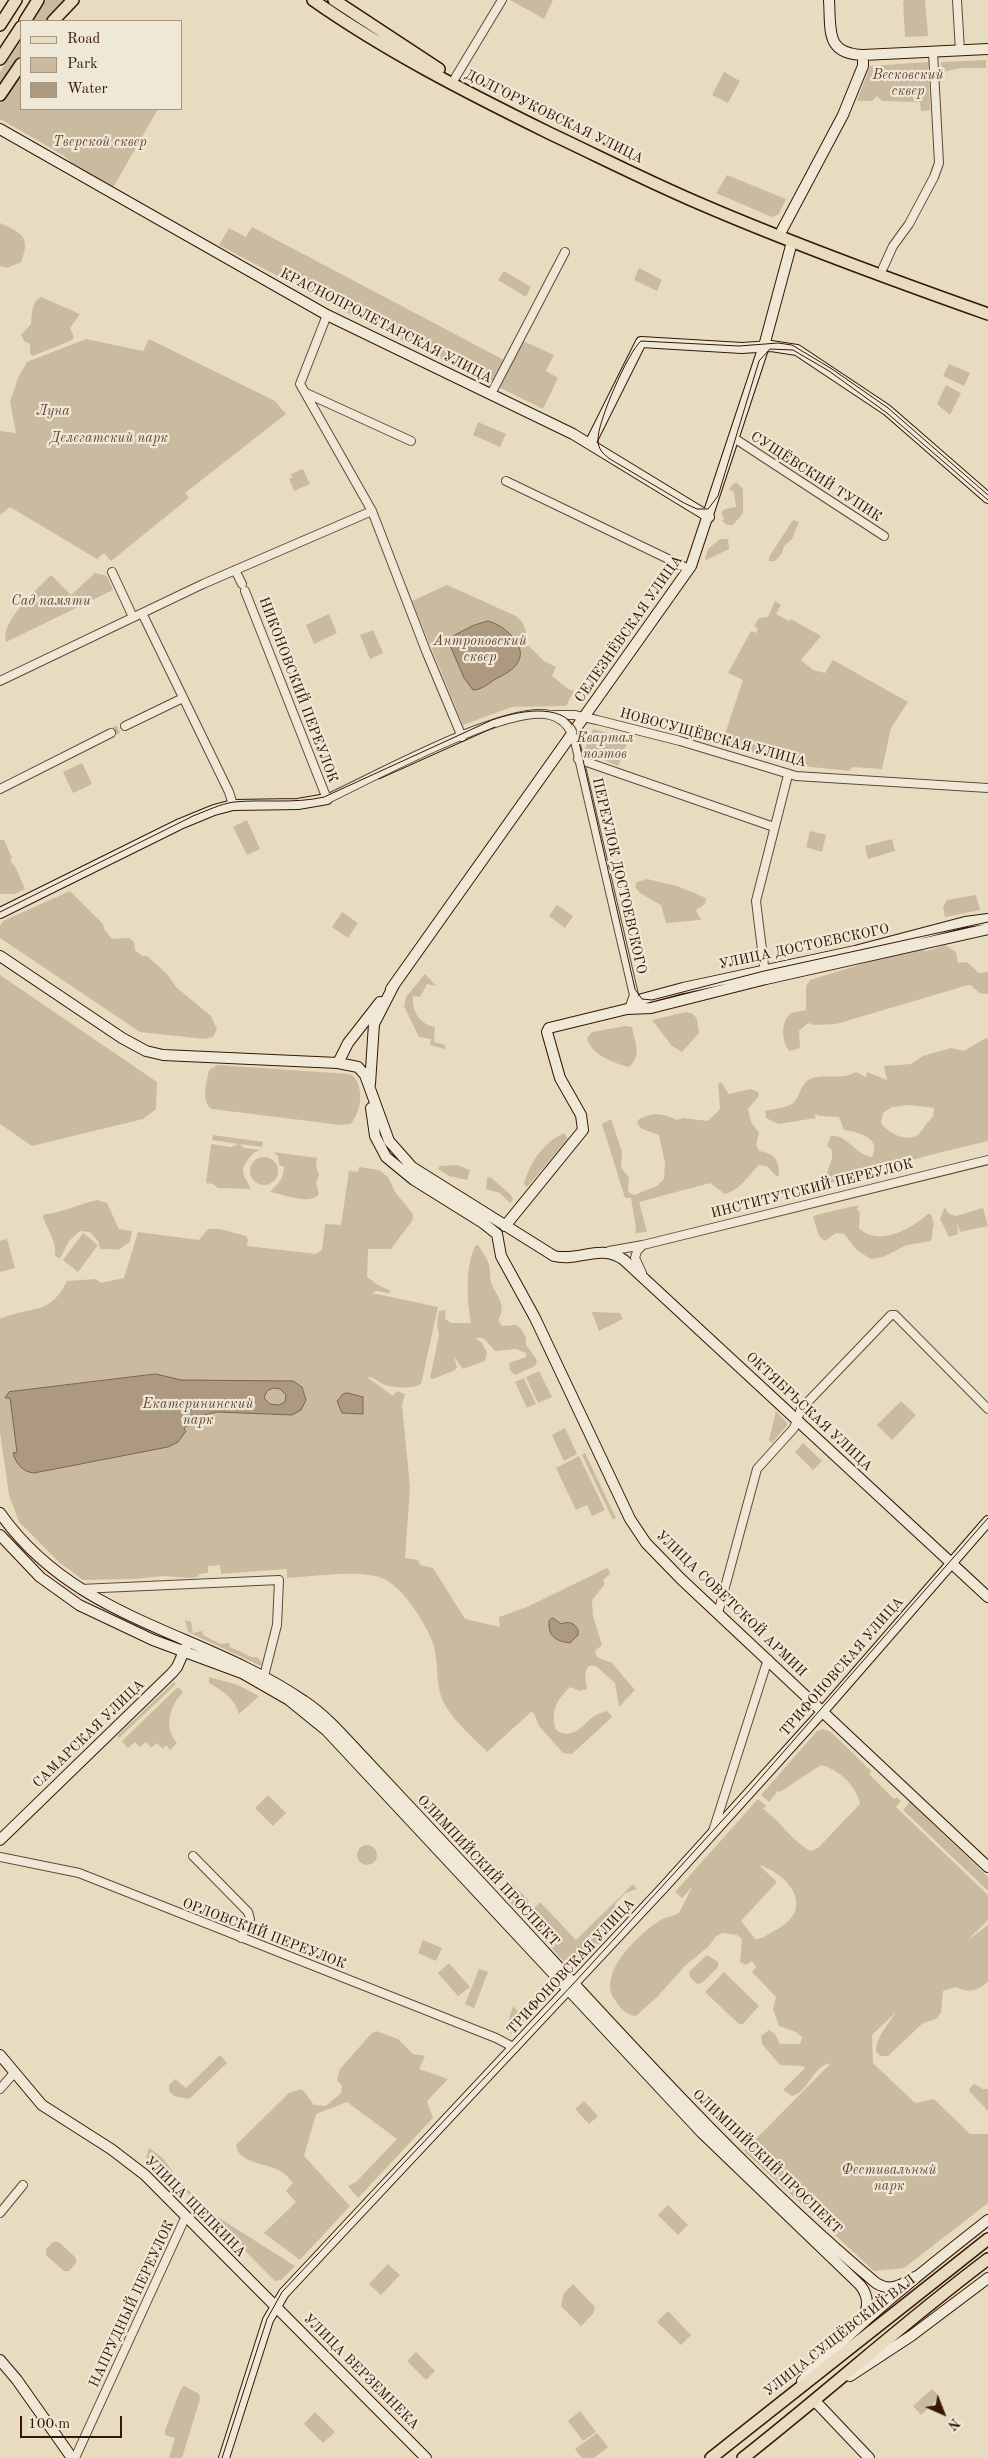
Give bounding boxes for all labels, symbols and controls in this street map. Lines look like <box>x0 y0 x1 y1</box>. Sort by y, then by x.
legend <box>20 20 182 110</box>
text: Road <box>67 32 100 47</box>
text: Park <box>67 57 98 72</box>
street label: ДОЛГОРУКОВСКАЯ УЛИЦА <box>462 66 646 168</box>
park label: Весковский сквер <box>872 67 944 100</box>
text: Water <box>67 82 108 97</box>
park label: Тверской сквер <box>53 134 147 150</box>
street label: КРАСНОПРОЛЕТАРСКАЯ УЛИЦА <box>277 265 495 387</box>
park label: Луна <box>36 403 70 419</box>
street label: СУЩЁВСКИЙ ТУПИК <box>747 428 885 526</box>
park label: Делегатский парк <box>50 430 168 446</box>
street label: СЕЛЕЗНЁВСКАЯ УЛИЦА <box>572 552 686 706</box>
park label: Сад памяти <box>11 593 91 609</box>
street label: НИКОНОВСКИЙ ПЕРЕУЛОК <box>255 595 341 785</box>
park label: Антроповский сквер <box>433 633 527 666</box>
street label: НОВОСУЩЁВСКАЯ УЛИЦА <box>618 705 808 771</box>
park label: Квартал поэтов <box>577 730 633 762</box>
street label: ПЕРЕУЛОК ДОСТОЕВСКОГО <box>588 776 650 976</box>
street label: УЛИЦА ДОСТОЕВСКОГО <box>717 921 891 973</box>
street label: ИНСТИТУТСКИЙ ПЕРЕУЛОК <box>709 1156 915 1222</box>
street label: ОКТЯБРЬСКАЯ УЛИЦА <box>742 1349 876 1475</box>
park label: Екатерининский парк <box>142 1396 254 1428</box>
street label: УЛИЦА СОВЕТСКОЙ АРМИИ <box>652 1527 810 1681</box>
street label: ТРИФОНОВСКАЯ УЛИЦА <box>777 1594 907 1740</box>
street label: САМАРСКАЯ УЛИЦА <box>30 1676 148 1792</box>
street label: ОЛИМПИЙСКИЙ ПРОСПЕКТ <box>413 1792 563 1950</box>
street label: ОРЛОВСКИЙ ПЕРЕУЛОК <box>180 1895 348 1973</box>
street label: ТРИФОНОВСКАЯ УЛИЦА <box>504 1896 638 2038</box>
street label: ОЛИМПИЙСКИЙ ПРОСПЕКТ <box>689 2086 845 2238</box>
street label: УЛИЦА ЩЕПКИНА <box>141 2153 249 2261</box>
park label: Фестивальный парк <box>842 2162 936 2194</box>
street label: НАПРУДНЫЙ ПЕРЕУЛОК <box>86 2218 178 2390</box>
street label: УЛИЦА СУЩЁВСКИЙ ВАЛ <box>761 2272 919 2400</box>
street label: УЛИЦА ВЕРЗЕМНЕКА <box>299 2310 423 2434</box>
north arrow <box>918 2388 968 2438</box>
scale bar <box>22 2406 125 2438</box>
text: N <box>945 2415 962 2433</box>
text: 100 m <box>28 2417 70 2432</box>

